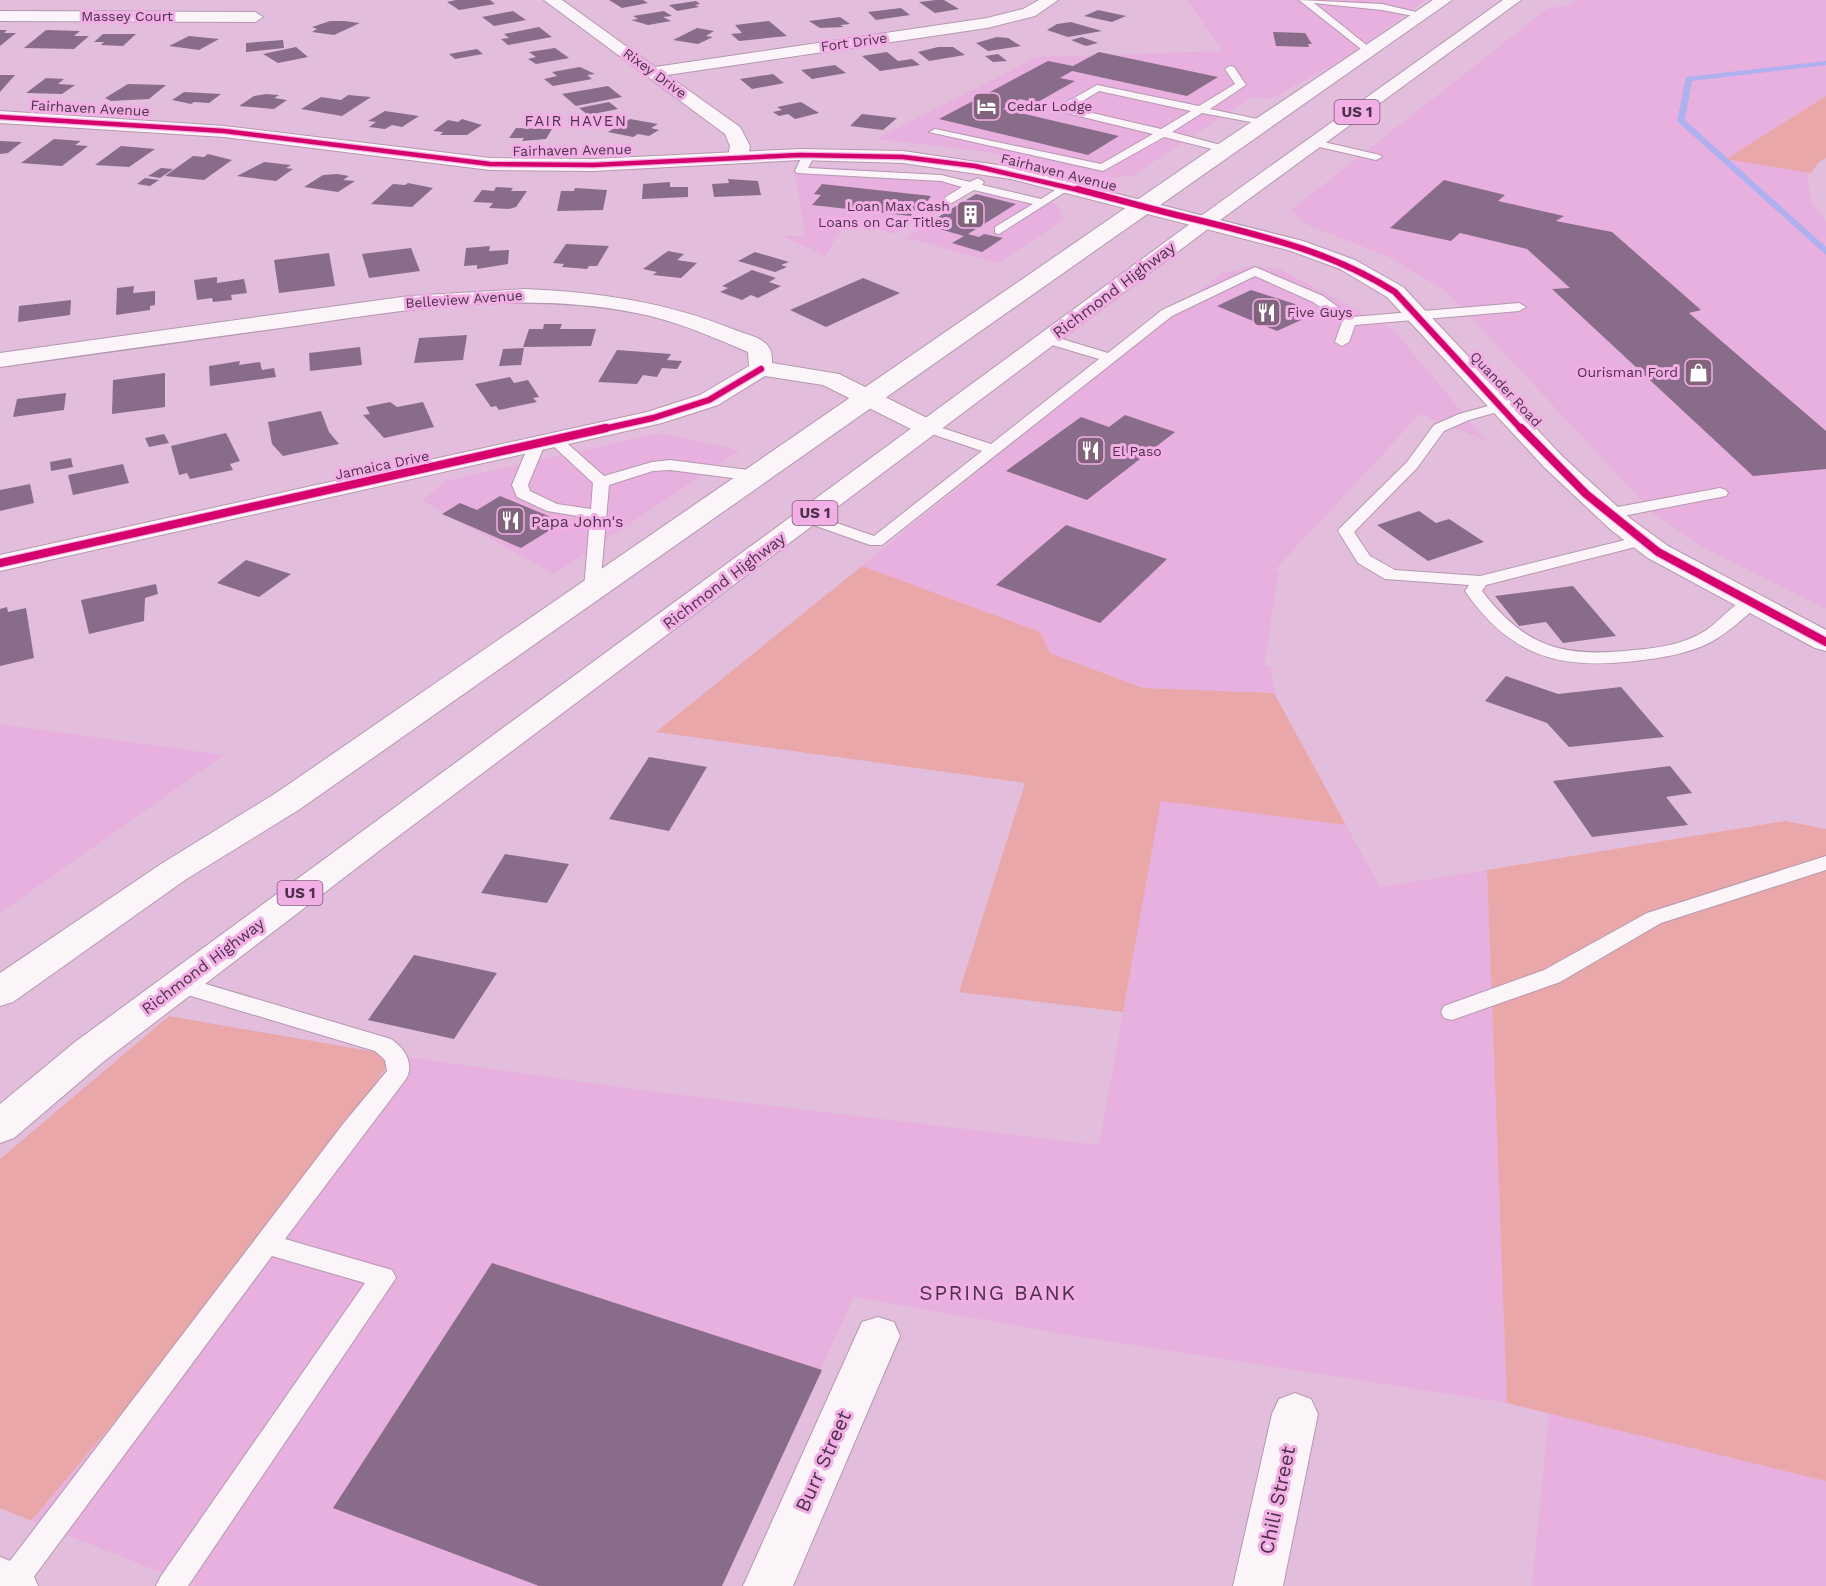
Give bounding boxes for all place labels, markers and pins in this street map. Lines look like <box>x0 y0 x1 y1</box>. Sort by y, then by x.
hotel icon: Cedar Lodge <box>970 90 1002 122</box>
place label: Cedar Lodge <box>1007 98 1092 114</box>
place label: Loan Max Cash Loans on Car Titles <box>818 198 950 230</box>
building icon: Loan Max Cash Loans on Car Titles <box>955 198 987 230</box>
restaurant icon: Five Guys <box>1250 296 1282 328</box>
place label: Five Guys <box>1287 304 1353 320</box>
shop icon: Ourisman Ford <box>1683 356 1715 388</box>
place label: Ourisman Ford <box>1577 364 1678 380</box>
restaurant icon: El Paso <box>1075 435 1107 467</box>
place label: El Paso <box>1112 443 1162 459</box>
restaurant icon: Papa John's <box>494 505 526 537</box>
place label: Papa John's <box>531 512 624 531</box>

